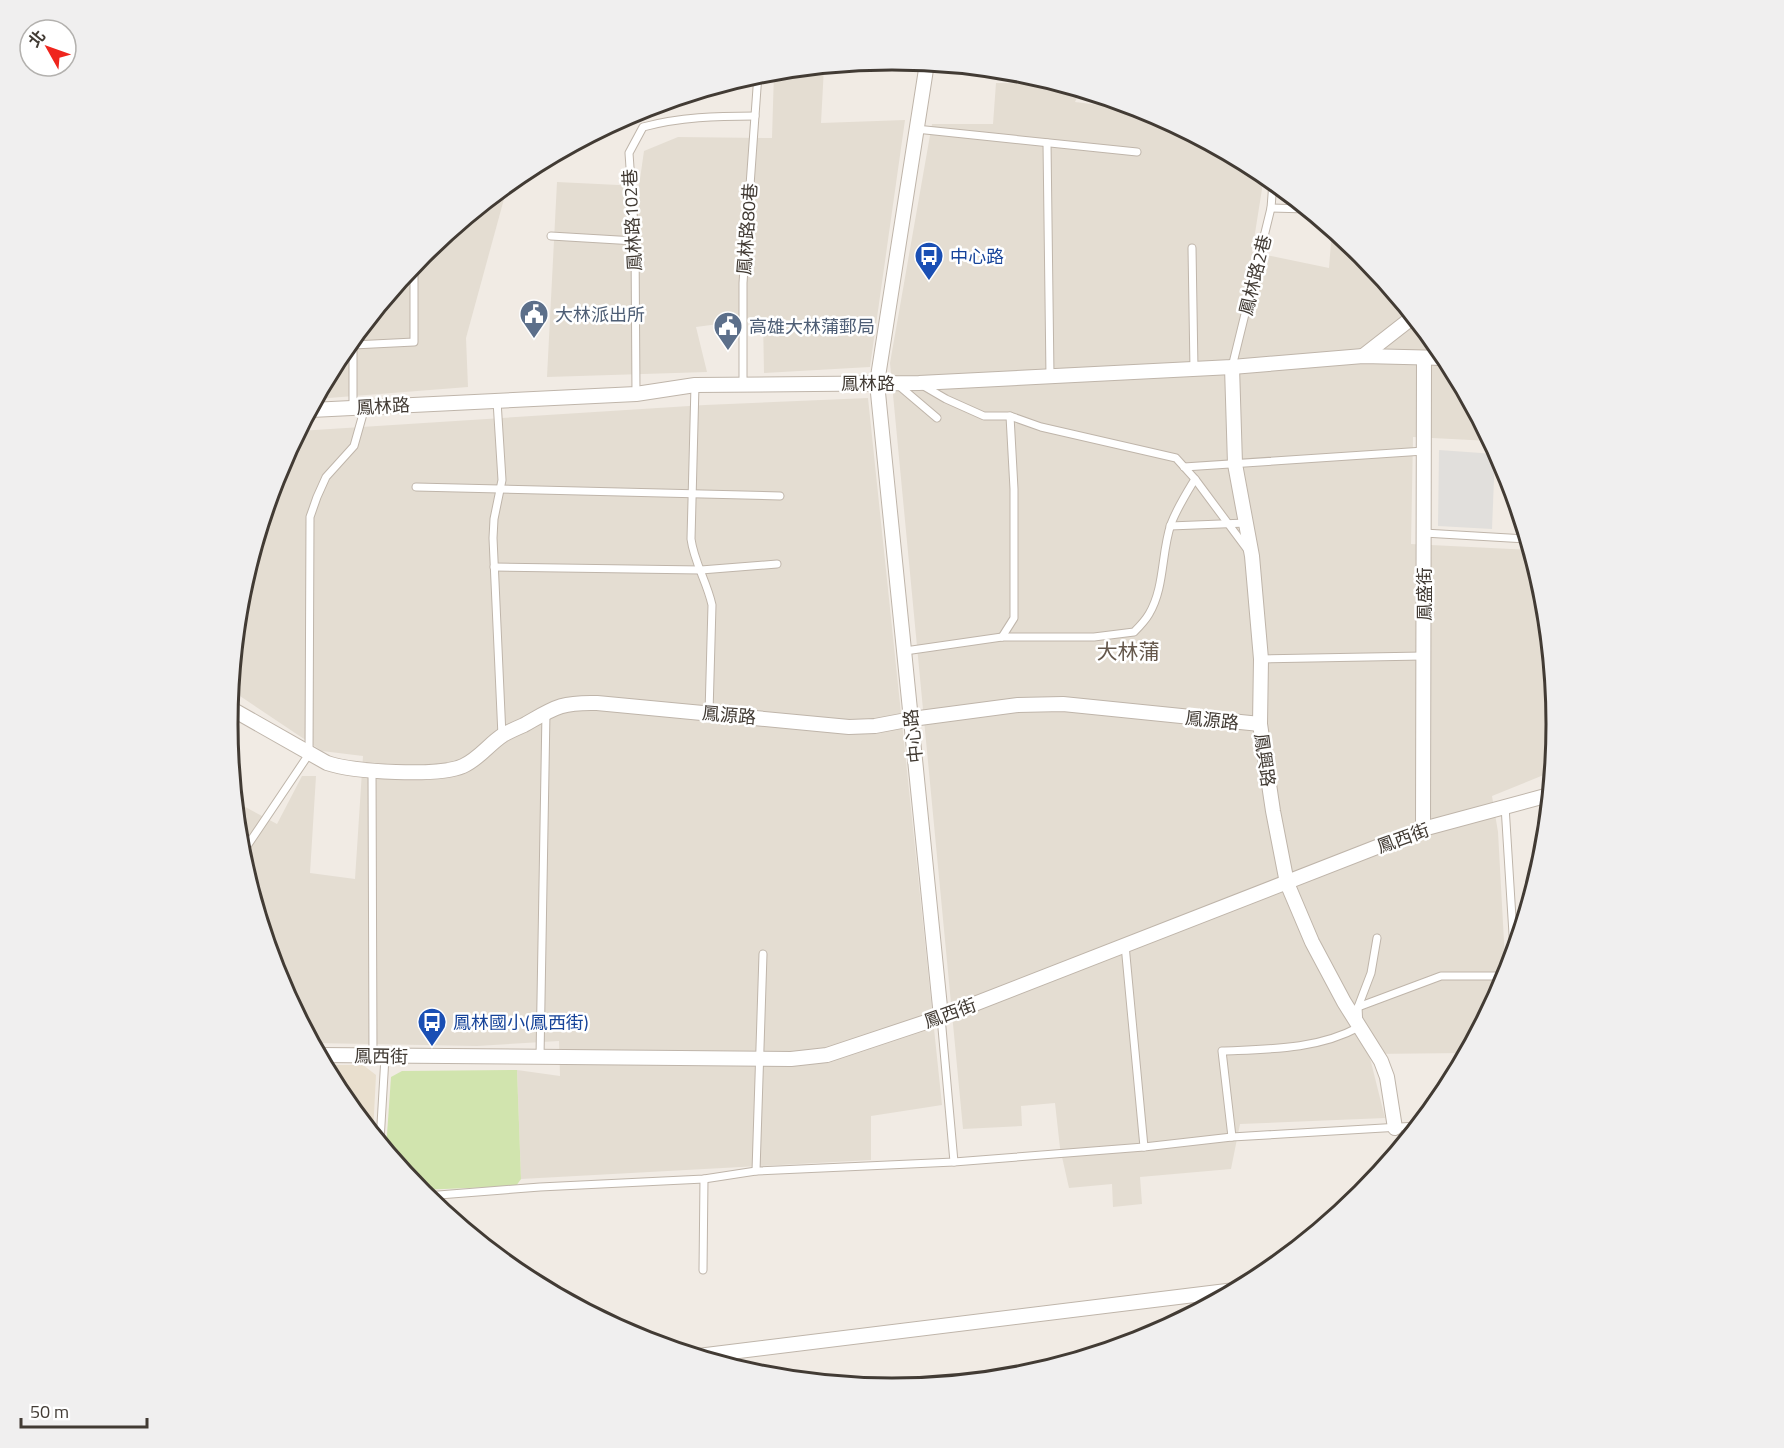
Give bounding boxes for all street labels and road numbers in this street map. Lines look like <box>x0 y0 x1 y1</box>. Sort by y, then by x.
street label: 鳳林路102巷 <box>616 168 648 272</box>
street label: 鳳林路80巷 <box>730 182 764 276</box>
street label: 鳳林路2巷 <box>1232 232 1278 318</box>
street label: 鳳林路 <box>841 370 895 397</box>
street label: 鳳林路 <box>355 391 411 421</box>
street label: 鳳盛街 <box>1411 567 1438 621</box>
street label: 鳳源路 <box>701 699 757 731</box>
street label: 鳳源路 <box>1184 704 1240 736</box>
street label: 中心路 <box>897 708 929 764</box>
street label: 鳳興路 <box>1248 731 1282 789</box>
street label: 鳳西街 <box>1373 816 1433 860</box>
street label: 鳳西街 <box>920 991 980 1035</box>
street label: 鳳西街 <box>354 1042 408 1070</box>

